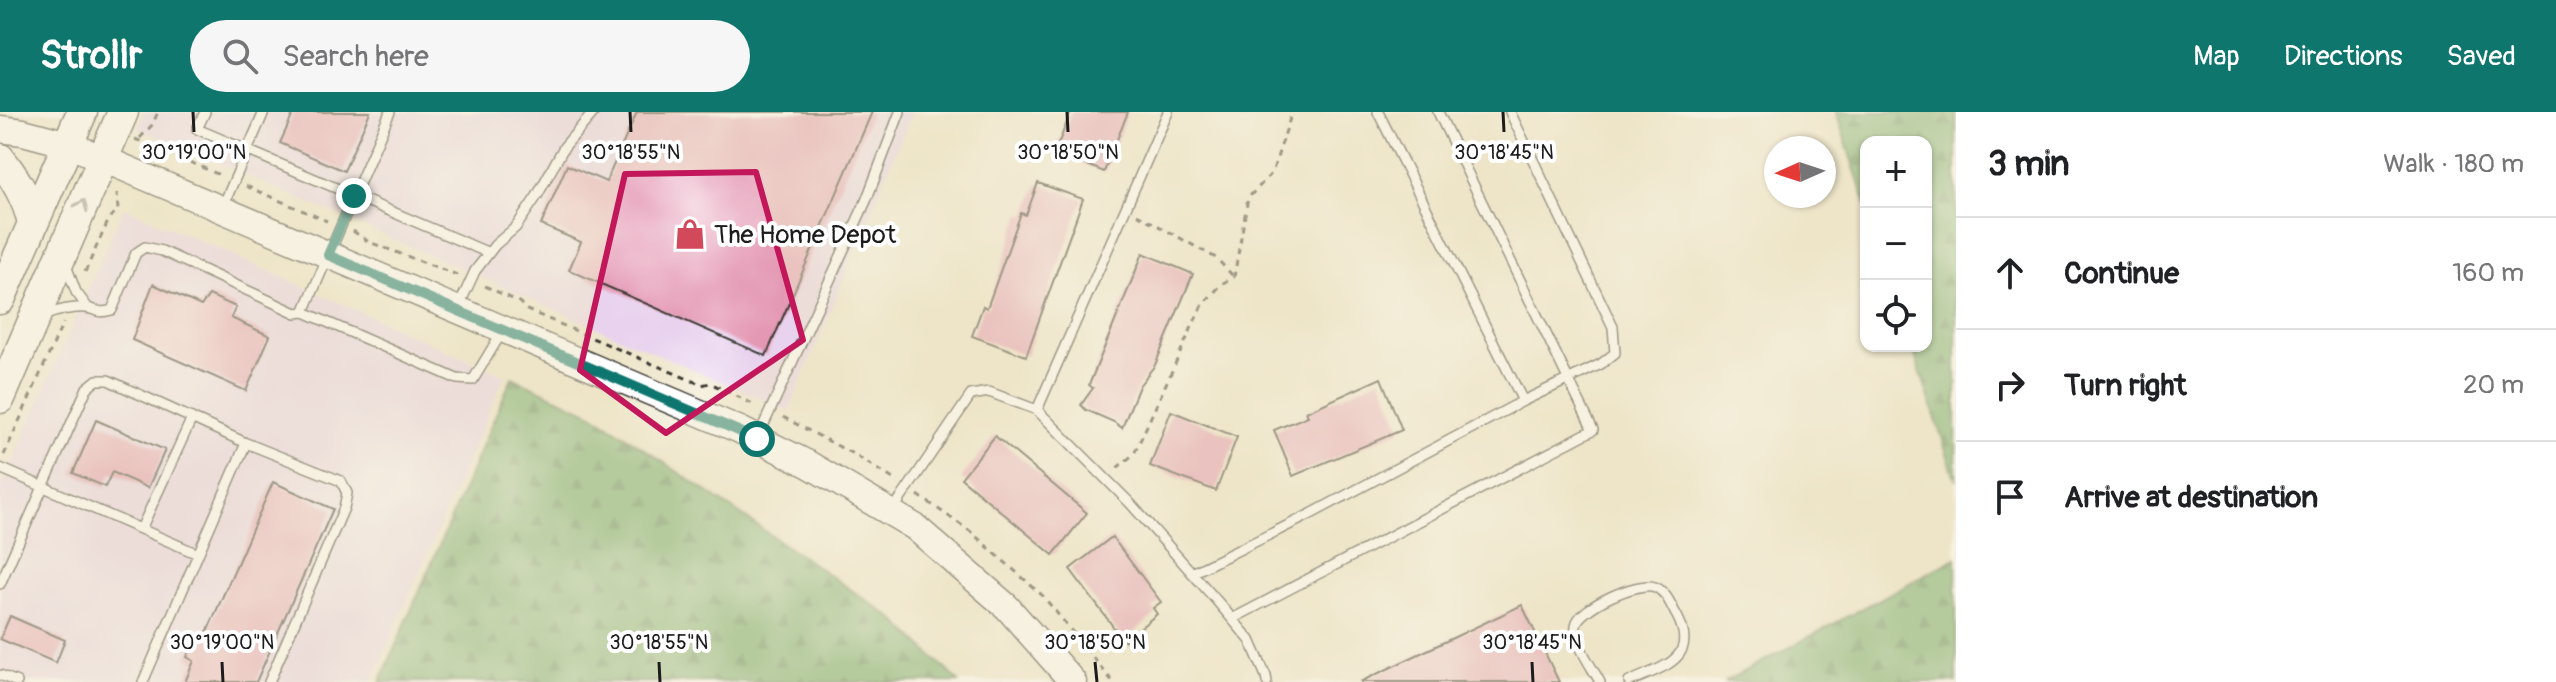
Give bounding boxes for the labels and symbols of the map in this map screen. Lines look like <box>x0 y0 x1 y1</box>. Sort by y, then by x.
north arrow <box>1764 136 1836 208</box>
text: 30°19'00"N <box>142 140 246 165</box>
text: 30°18'55"N <box>582 140 680 165</box>
text: 30°18'50"N <box>1017 140 1119 165</box>
text: 30°18'45"N <box>1454 140 1554 165</box>
route end <box>336 178 372 214</box>
one-way arrow <box>72 199 88 213</box>
shop icon: The Home Depot <box>673 217 707 251</box>
place label: The Home Depot <box>714 219 897 251</box>
route start <box>739 421 775 457</box>
text: 30°19'00"N <box>170 630 274 655</box>
text: 30°18'55"N <box>610 630 708 655</box>
text: 30°18'50"N <box>1044 630 1146 655</box>
text: 30°18'45"N <box>1482 630 1582 655</box>

